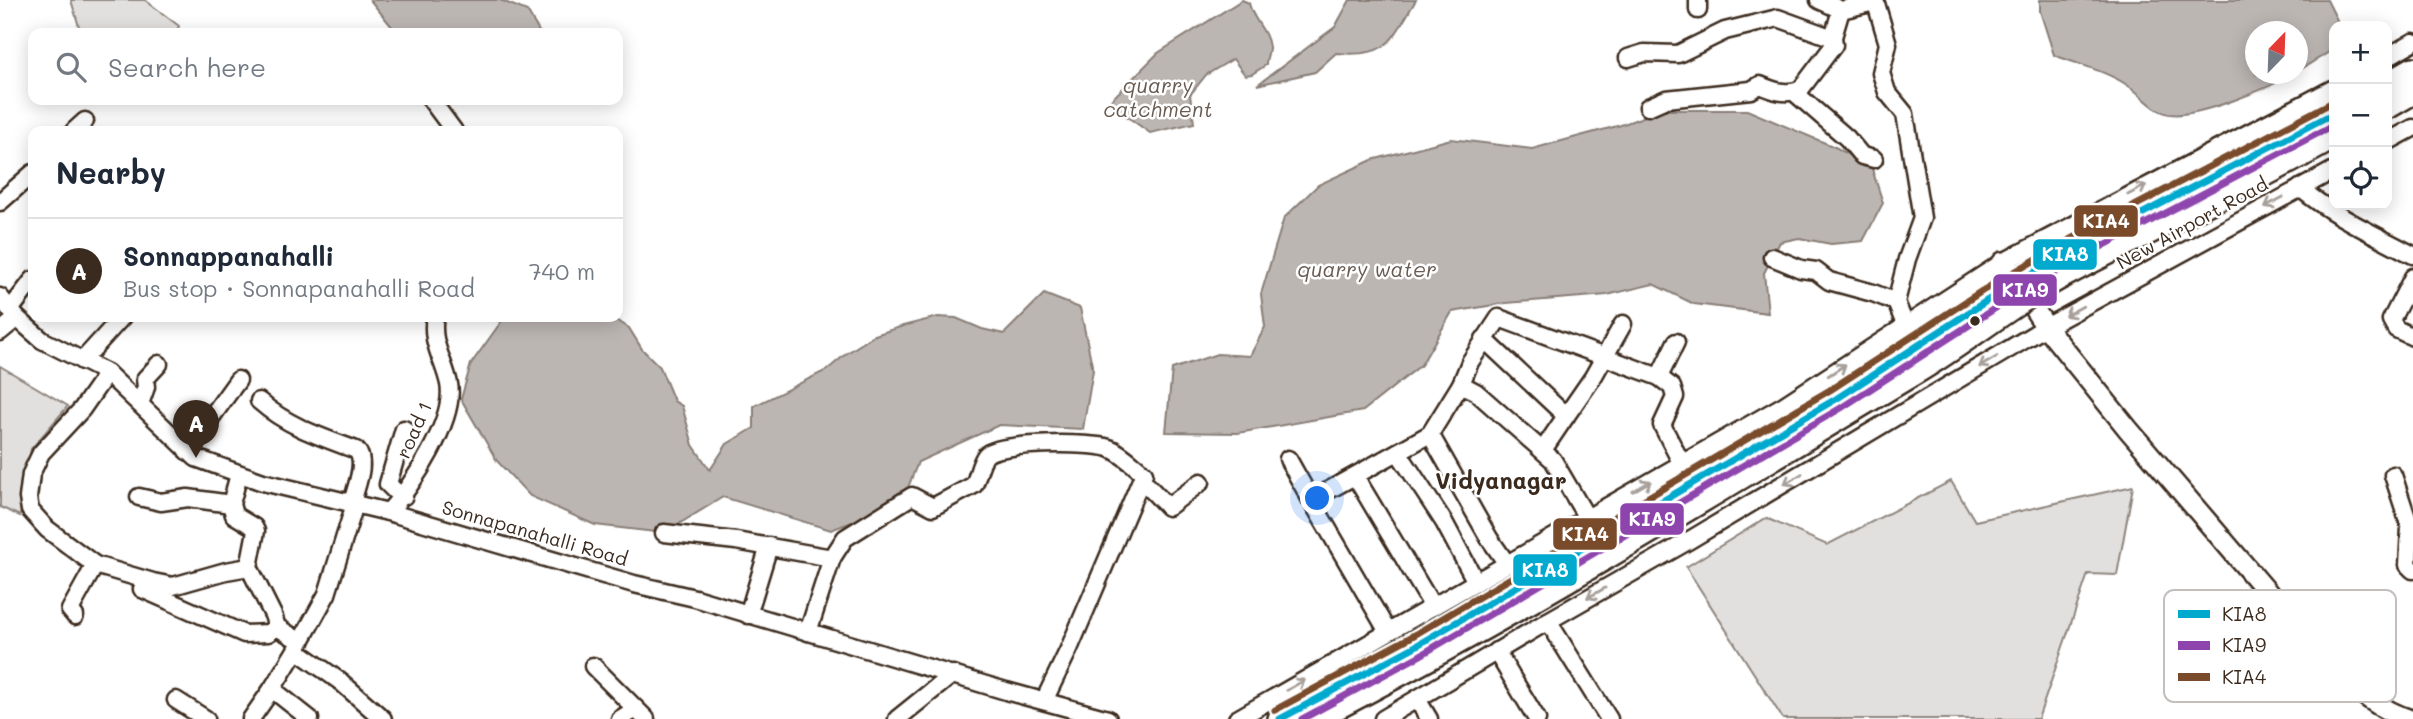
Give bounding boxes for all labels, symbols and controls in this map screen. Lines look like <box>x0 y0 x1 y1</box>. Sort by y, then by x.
north arrow <box>2245 21 2308 84</box>
map controls <box>2329 21 2392 210</box>
button: + <box>2329 21 2392 84</box>
search box <box>28 28 623 105</box>
icon: search <box>52 48 90 86</box>
text: Search here <box>108 50 266 84</box>
water label: quarry catchment <box>1103 71 1213 122</box>
button: − <box>2329 84 2392 147</box>
button: locate <box>2329 147 2392 210</box>
text: Nearby <box>56 152 166 192</box>
street label: New Airport Road <box>2112 171 2272 275</box>
one-way arrow <box>2127 183 2147 197</box>
one-way arrow <box>2264 196 2285 209</box>
line badge: KIA4 <box>2073 204 2139 238</box>
text: KIA4 <box>2082 208 2130 233</box>
line badge: KIA8 <box>2032 238 2098 271</box>
text: Sonnappanahalli <box>123 239 334 273</box>
text: KIA8 <box>2041 241 2089 266</box>
water label: quarry water <box>1298 255 1436 282</box>
text: A <box>71 256 87 286</box>
text: 740 m <box>529 256 595 286</box>
text: Bus stop · Sonnapanahalli Road <box>123 273 475 303</box>
line badge: KIA9 <box>1992 273 2058 307</box>
text: KIA9 <box>2002 277 2049 302</box>
one-way arrow <box>2065 304 2085 318</box>
unlabelled marker <box>1968 314 1982 328</box>
one-way arrow <box>1978 355 1998 369</box>
one-way arrow <box>1827 363 1847 377</box>
street label: road 1 <box>390 398 437 462</box>
pin: A <box>173 400 219 458</box>
district label: Vidyanagar <box>1435 465 1567 495</box>
one-way arrow <box>1783 472 1803 486</box>
one-way arrow <box>1632 479 1652 493</box>
your location <box>1300 481 1334 515</box>
street label: Sonnapanahalli Road <box>439 494 631 571</box>
line badge: KIA9 <box>1619 502 1685 536</box>
text: KIA9 <box>1629 506 1676 531</box>
line badge: KIA4 <box>1552 517 1618 551</box>
text: KIA4 <box>1561 521 1609 546</box>
line badge: KIA8 <box>1512 553 1578 587</box>
text: KIA8 <box>1521 557 1569 582</box>
one-way arrow <box>1587 587 1607 601</box>
legend <box>2164 590 2396 702</box>
text: KIA8 <box>2222 601 2267 626</box>
text: KIA9 <box>2222 632 2266 657</box>
text: KIA4 <box>2222 664 2266 689</box>
one-way arrow <box>1285 678 1306 691</box>

